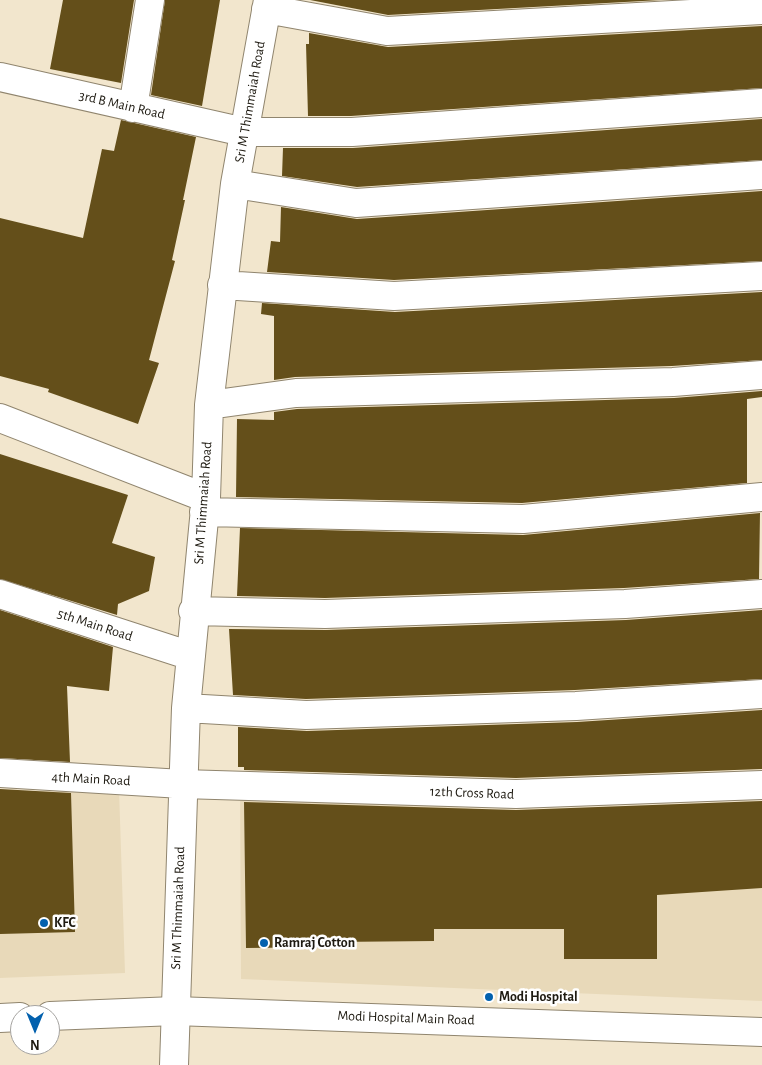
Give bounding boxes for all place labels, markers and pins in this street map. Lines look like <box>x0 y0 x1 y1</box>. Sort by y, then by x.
place label: KFC <box>54 915 76 931</box>
marker: KFC <box>38 917 50 929</box>
place label: Ramraj Cotton <box>274 935 355 951</box>
marker: Ramraj Cotton <box>258 937 270 949</box>
place label: Modi Hospital <box>499 989 578 1005</box>
marker: Modi Hospital <box>483 991 495 1003</box>

